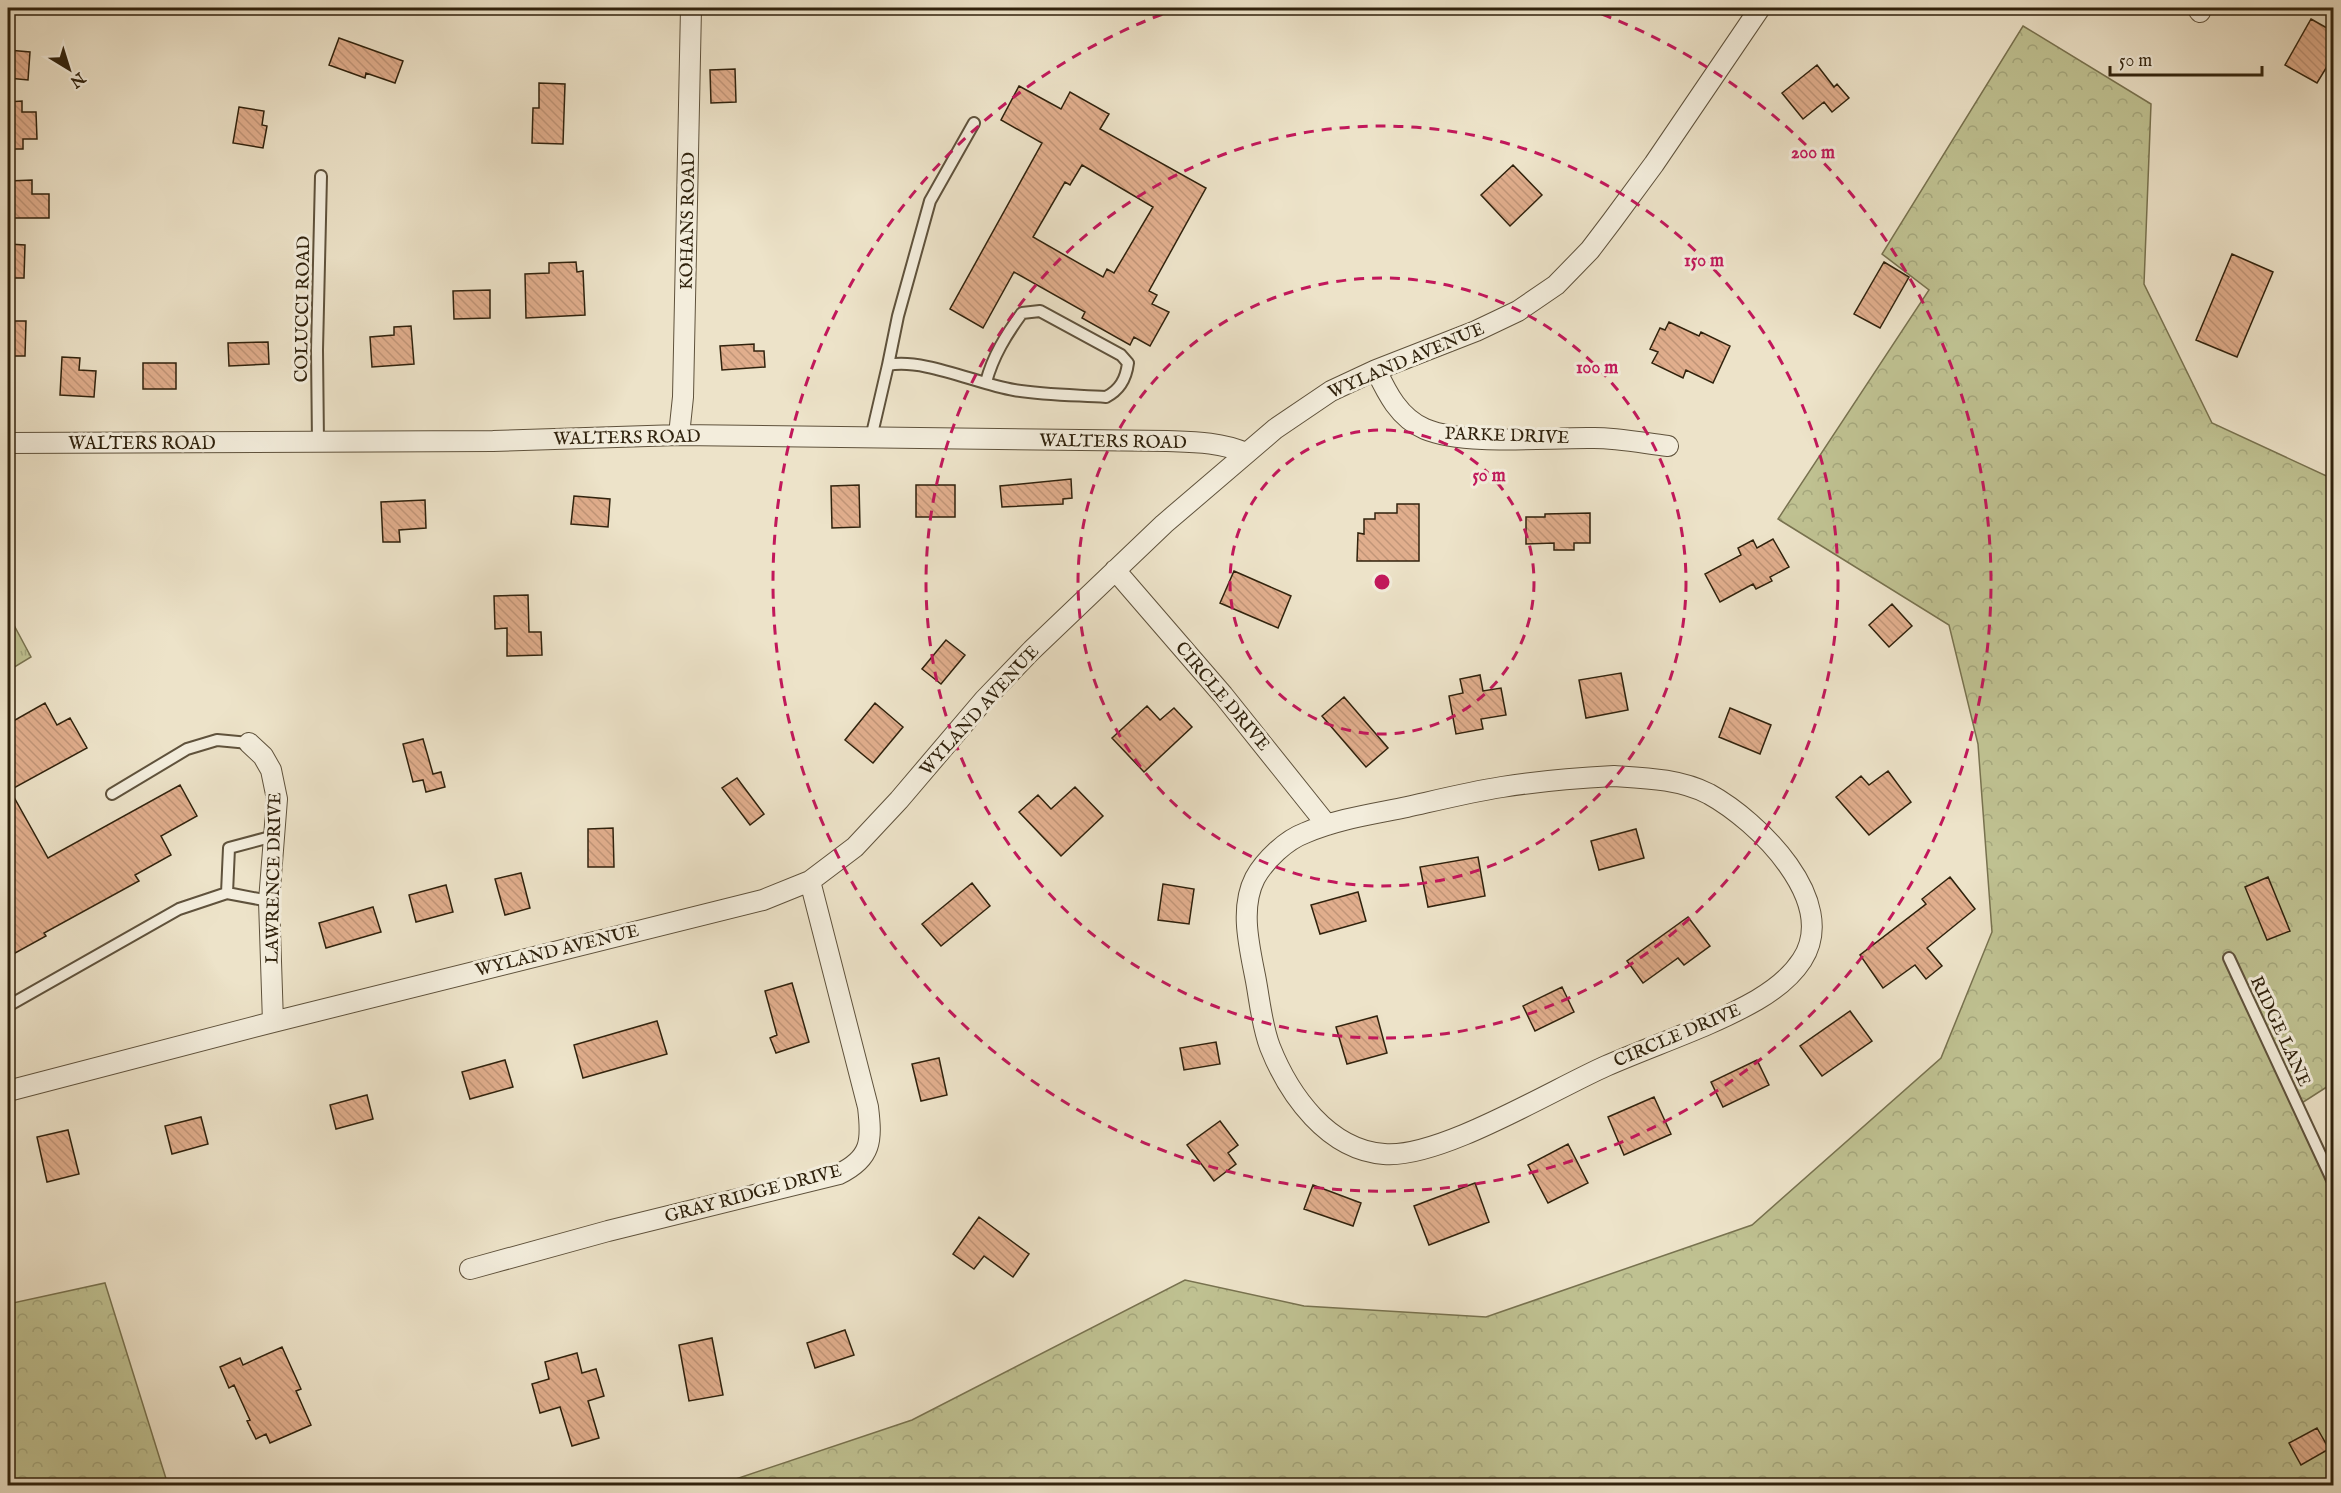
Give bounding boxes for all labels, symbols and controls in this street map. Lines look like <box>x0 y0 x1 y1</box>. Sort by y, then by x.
north arrow <box>39 39 99 99</box>
scale bar <box>2110 39 2262 77</box>
text: 50 m <box>2119 50 2152 73</box>
text: N <box>65 66 89 91</box>
text: 200 m <box>1791 142 1835 165</box>
street label: KOHANS ROAD <box>676 152 701 290</box>
street label: COLUCCI ROAD <box>291 235 316 383</box>
text: 150 m <box>1684 250 1724 273</box>
street label: WYLAND AVENUE <box>1325 318 1488 405</box>
text: 100 m <box>1576 357 1618 380</box>
street label: PARKE DRIVE <box>1444 423 1570 450</box>
street label: WALTERS ROAD <box>553 426 701 451</box>
street label: WALTERS ROAD <box>1039 430 1187 455</box>
street label: WALTERS ROAD <box>68 433 216 456</box>
text: 50 m <box>1472 465 1506 488</box>
centre of rings <box>1372 572 1392 592</box>
street label: CIRCLE DRIVE <box>1169 638 1274 756</box>
street label: WYLAND AVENUE <box>915 641 1045 781</box>
street label: LAWRENCE DRIVE <box>262 792 287 964</box>
street label: WYLAND AVENUE <box>473 920 642 983</box>
street label: RIDGE LANE <box>2244 973 2315 1091</box>
street label: CIRCLE DRIVE <box>1611 999 1745 1073</box>
street label: GRAY RIDGE DRIVE <box>662 1160 844 1229</box>

